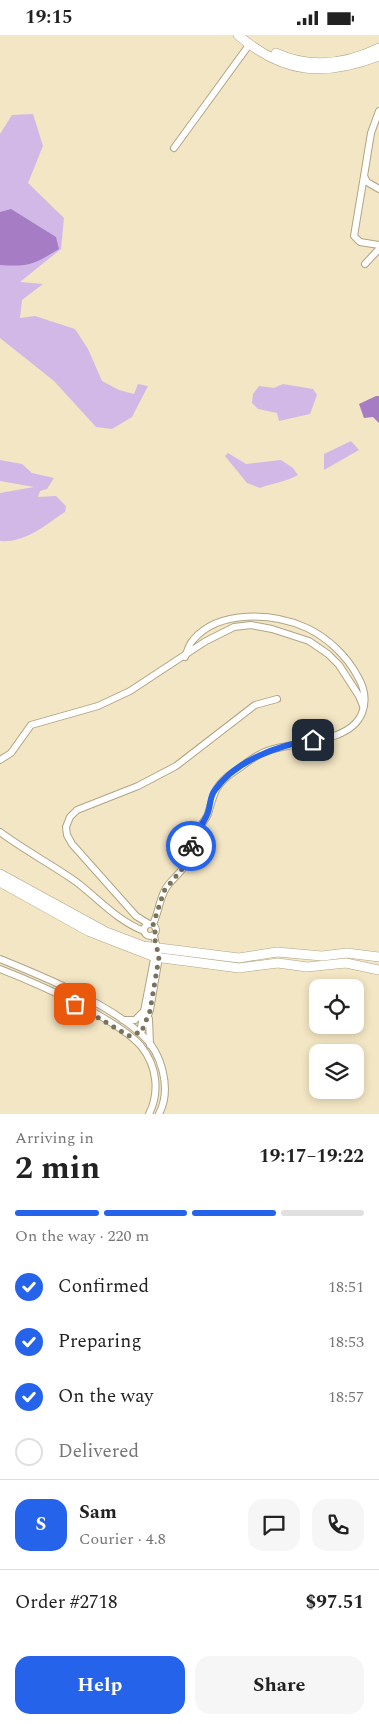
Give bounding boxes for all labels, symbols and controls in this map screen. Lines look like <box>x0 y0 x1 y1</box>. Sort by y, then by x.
text: 19:15 <box>25 3 73 32</box>
pin <box>292 719 334 761</box>
icon: home <box>299 726 327 754</box>
courier <box>166 821 216 871</box>
icon: bike <box>177 832 205 860</box>
map controls <box>309 979 364 1099</box>
button: locate <box>309 979 364 1034</box>
pin <box>54 983 96 1025</box>
icon: bag <box>61 990 89 1018</box>
button: layers <box>309 1044 364 1099</box>
text: Arriving in <box>15 1126 94 1150</box>
text: 19:17–19:22 <box>259 1142 364 1171</box>
text: 2 min <box>15 1144 100 1193</box>
text: On the way · 220 m <box>15 1224 149 1248</box>
text: Confirmed <box>58 1272 149 1301</box>
icon: check <box>15 1273 43 1301</box>
text: 18:51 <box>328 1275 364 1299</box>
text: Preparing <box>58 1327 142 1356</box>
icon: check <box>15 1328 43 1356</box>
text: 18:53 <box>328 1330 364 1354</box>
text: On the way <box>58 1382 154 1411</box>
icon: check <box>15 1383 43 1411</box>
text: 18:57 <box>328 1385 364 1409</box>
text: Delivered <box>58 1437 139 1466</box>
text: Sam <box>79 1498 117 1527</box>
button: chat <box>248 1499 300 1551</box>
button: phone <box>312 1499 364 1551</box>
text: S <box>36 1510 46 1539</box>
text: Courier · 4.8 <box>79 1527 166 1551</box>
text: Order #2718 <box>15 1588 118 1617</box>
text: $97.51 <box>306 1588 364 1617</box>
button: Help <box>15 1656 185 1714</box>
button: Share <box>195 1656 364 1714</box>

